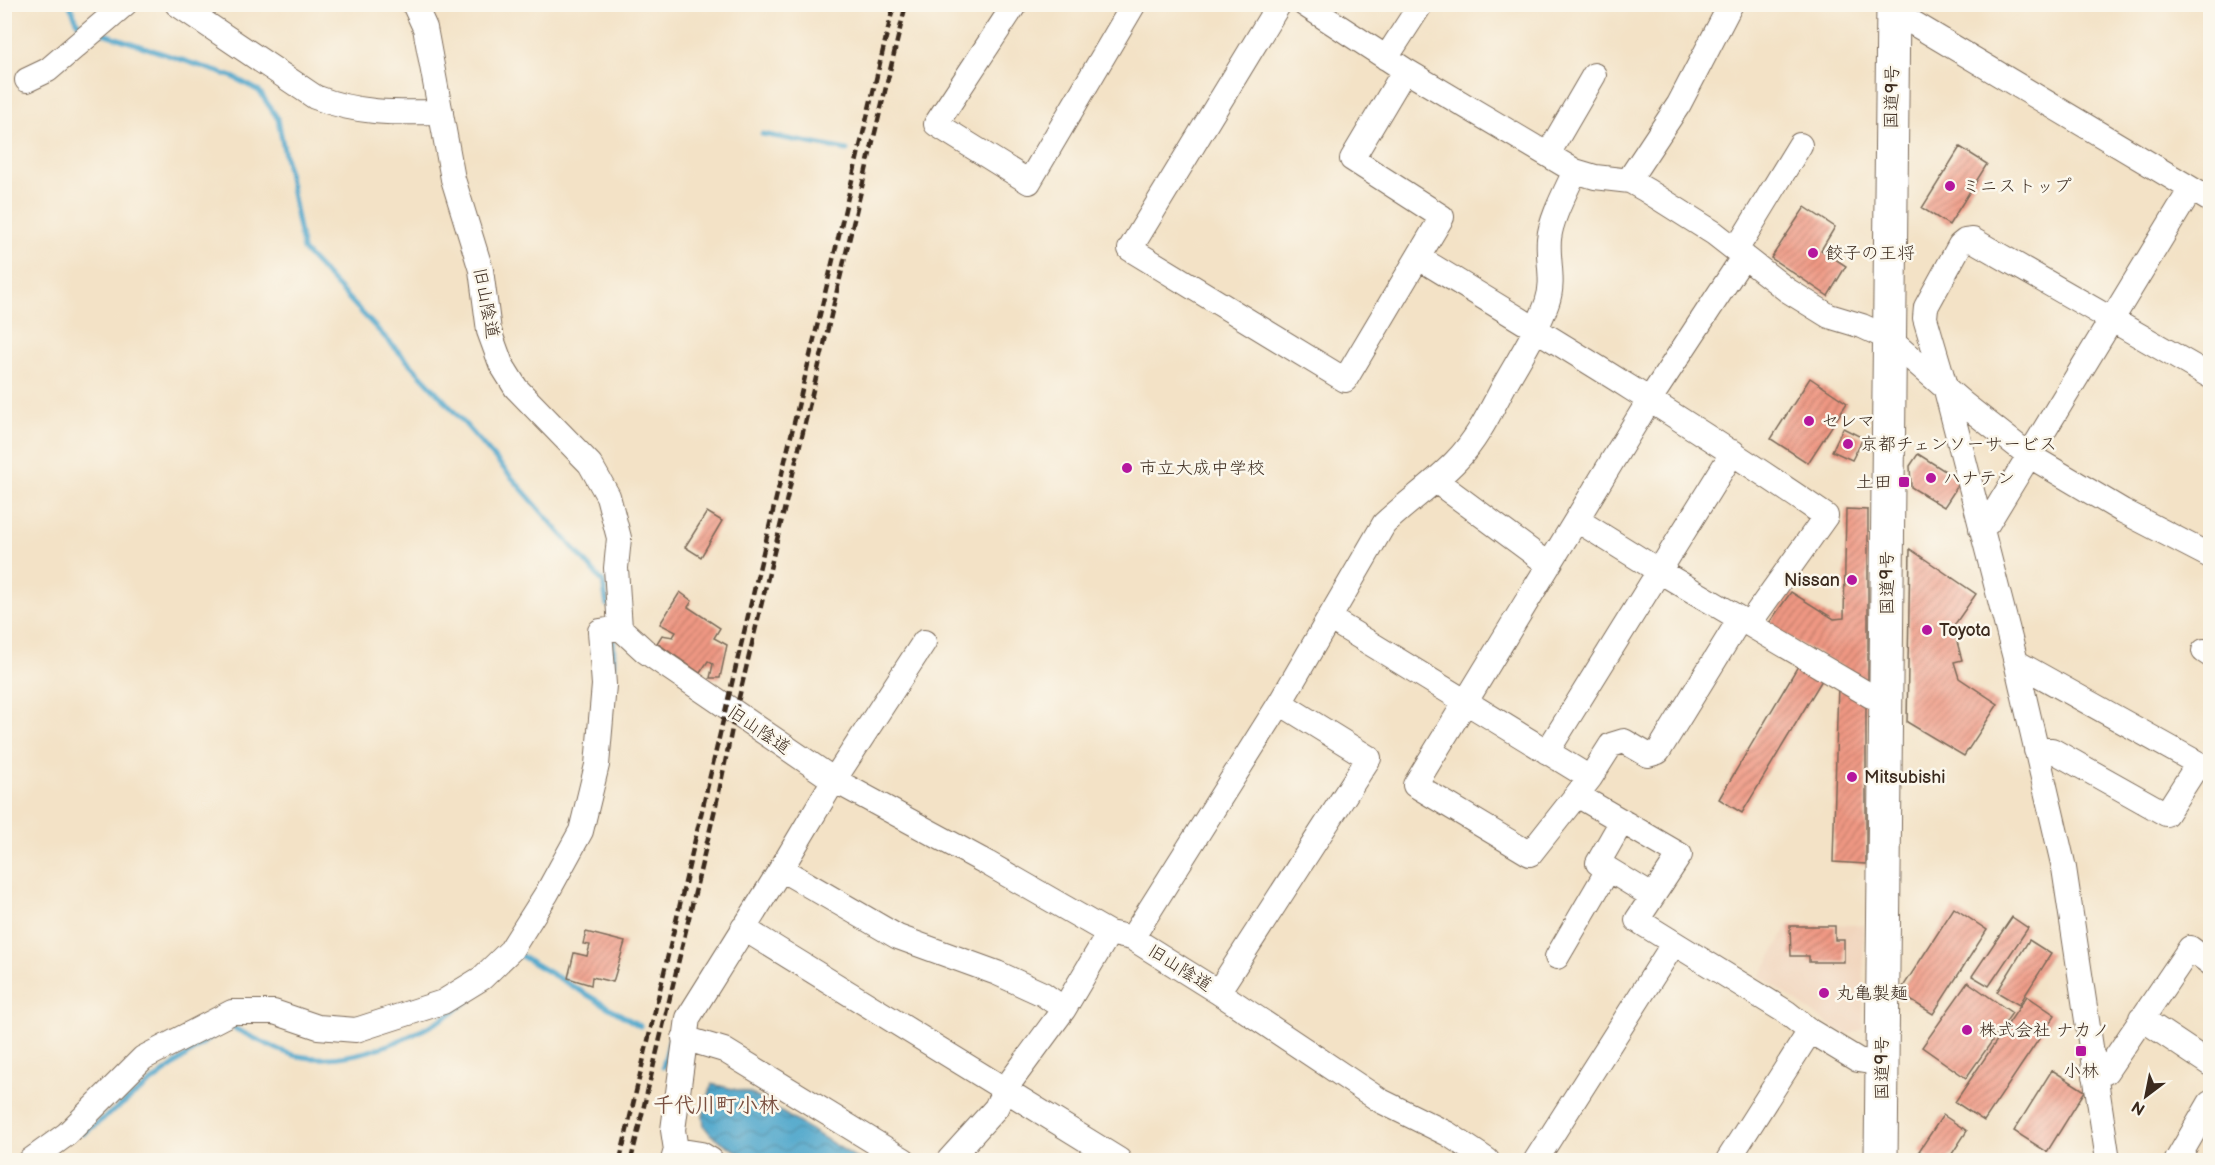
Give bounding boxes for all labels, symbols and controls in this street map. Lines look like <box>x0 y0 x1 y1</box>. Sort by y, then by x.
street label: 国道9号 <box>1881 65 1903 129</box>
place label: ミニストップ <box>1962 176 2072 197</box>
marker: ミニストップ <box>1943 179 1957 193</box>
place label: 餃子の王将 <box>1825 243 1915 264</box>
marker: 餃子の王将 <box>1806 246 1820 260</box>
street label: 旧山陰道 <box>469 266 503 340</box>
place label: セレマ <box>1821 411 1875 432</box>
marker: セレマ <box>1802 414 1816 428</box>
place label: 京都チェンソーサービス <box>1860 434 2057 455</box>
marker: 京都チェンソーサービス <box>1841 437 1855 451</box>
place label: 市立大成中学校 <box>1139 458 1265 479</box>
marker: 市立大成中学校 <box>1120 461 1134 475</box>
place label: ハナテン <box>1943 468 2015 489</box>
marker: ハナテン <box>1924 471 1938 485</box>
place label: 土田 <box>1856 472 1892 493</box>
marker: 土田 <box>1897 475 1911 489</box>
street label: 国道9号 <box>1877 551 1898 615</box>
place label: Nissan <box>1784 570 1840 591</box>
marker: Nissan <box>1845 573 1859 587</box>
place label: Toyota <box>1939 620 1991 641</box>
marker: Toyota <box>1920 623 1934 637</box>
street label: 旧山陰道 <box>723 701 795 759</box>
place label: Mitsubishi <box>1864 767 1945 788</box>
marker: Mitsubishi <box>1845 770 1859 784</box>
street label: 旧山陰道 <box>1144 940 1216 996</box>
place label: 丸亀製麺 <box>1836 983 1908 1004</box>
marker: 丸亀製麺 <box>1817 986 1831 1000</box>
place label: 株式会社 ナカノ <box>1979 1020 2110 1041</box>
marker: 株式会社 ナカノ <box>1960 1023 1974 1037</box>
street label: 国道9号 <box>1872 1036 1893 1100</box>
marker: 小林 <box>2074 1044 2088 1058</box>
place label: 小林 <box>2063 1061 2099 1082</box>
north arrow <box>2116 1066 2176 1126</box>
district label: 千代川町小林 <box>653 1093 779 1118</box>
text: N <box>2129 1096 2149 1119</box>

